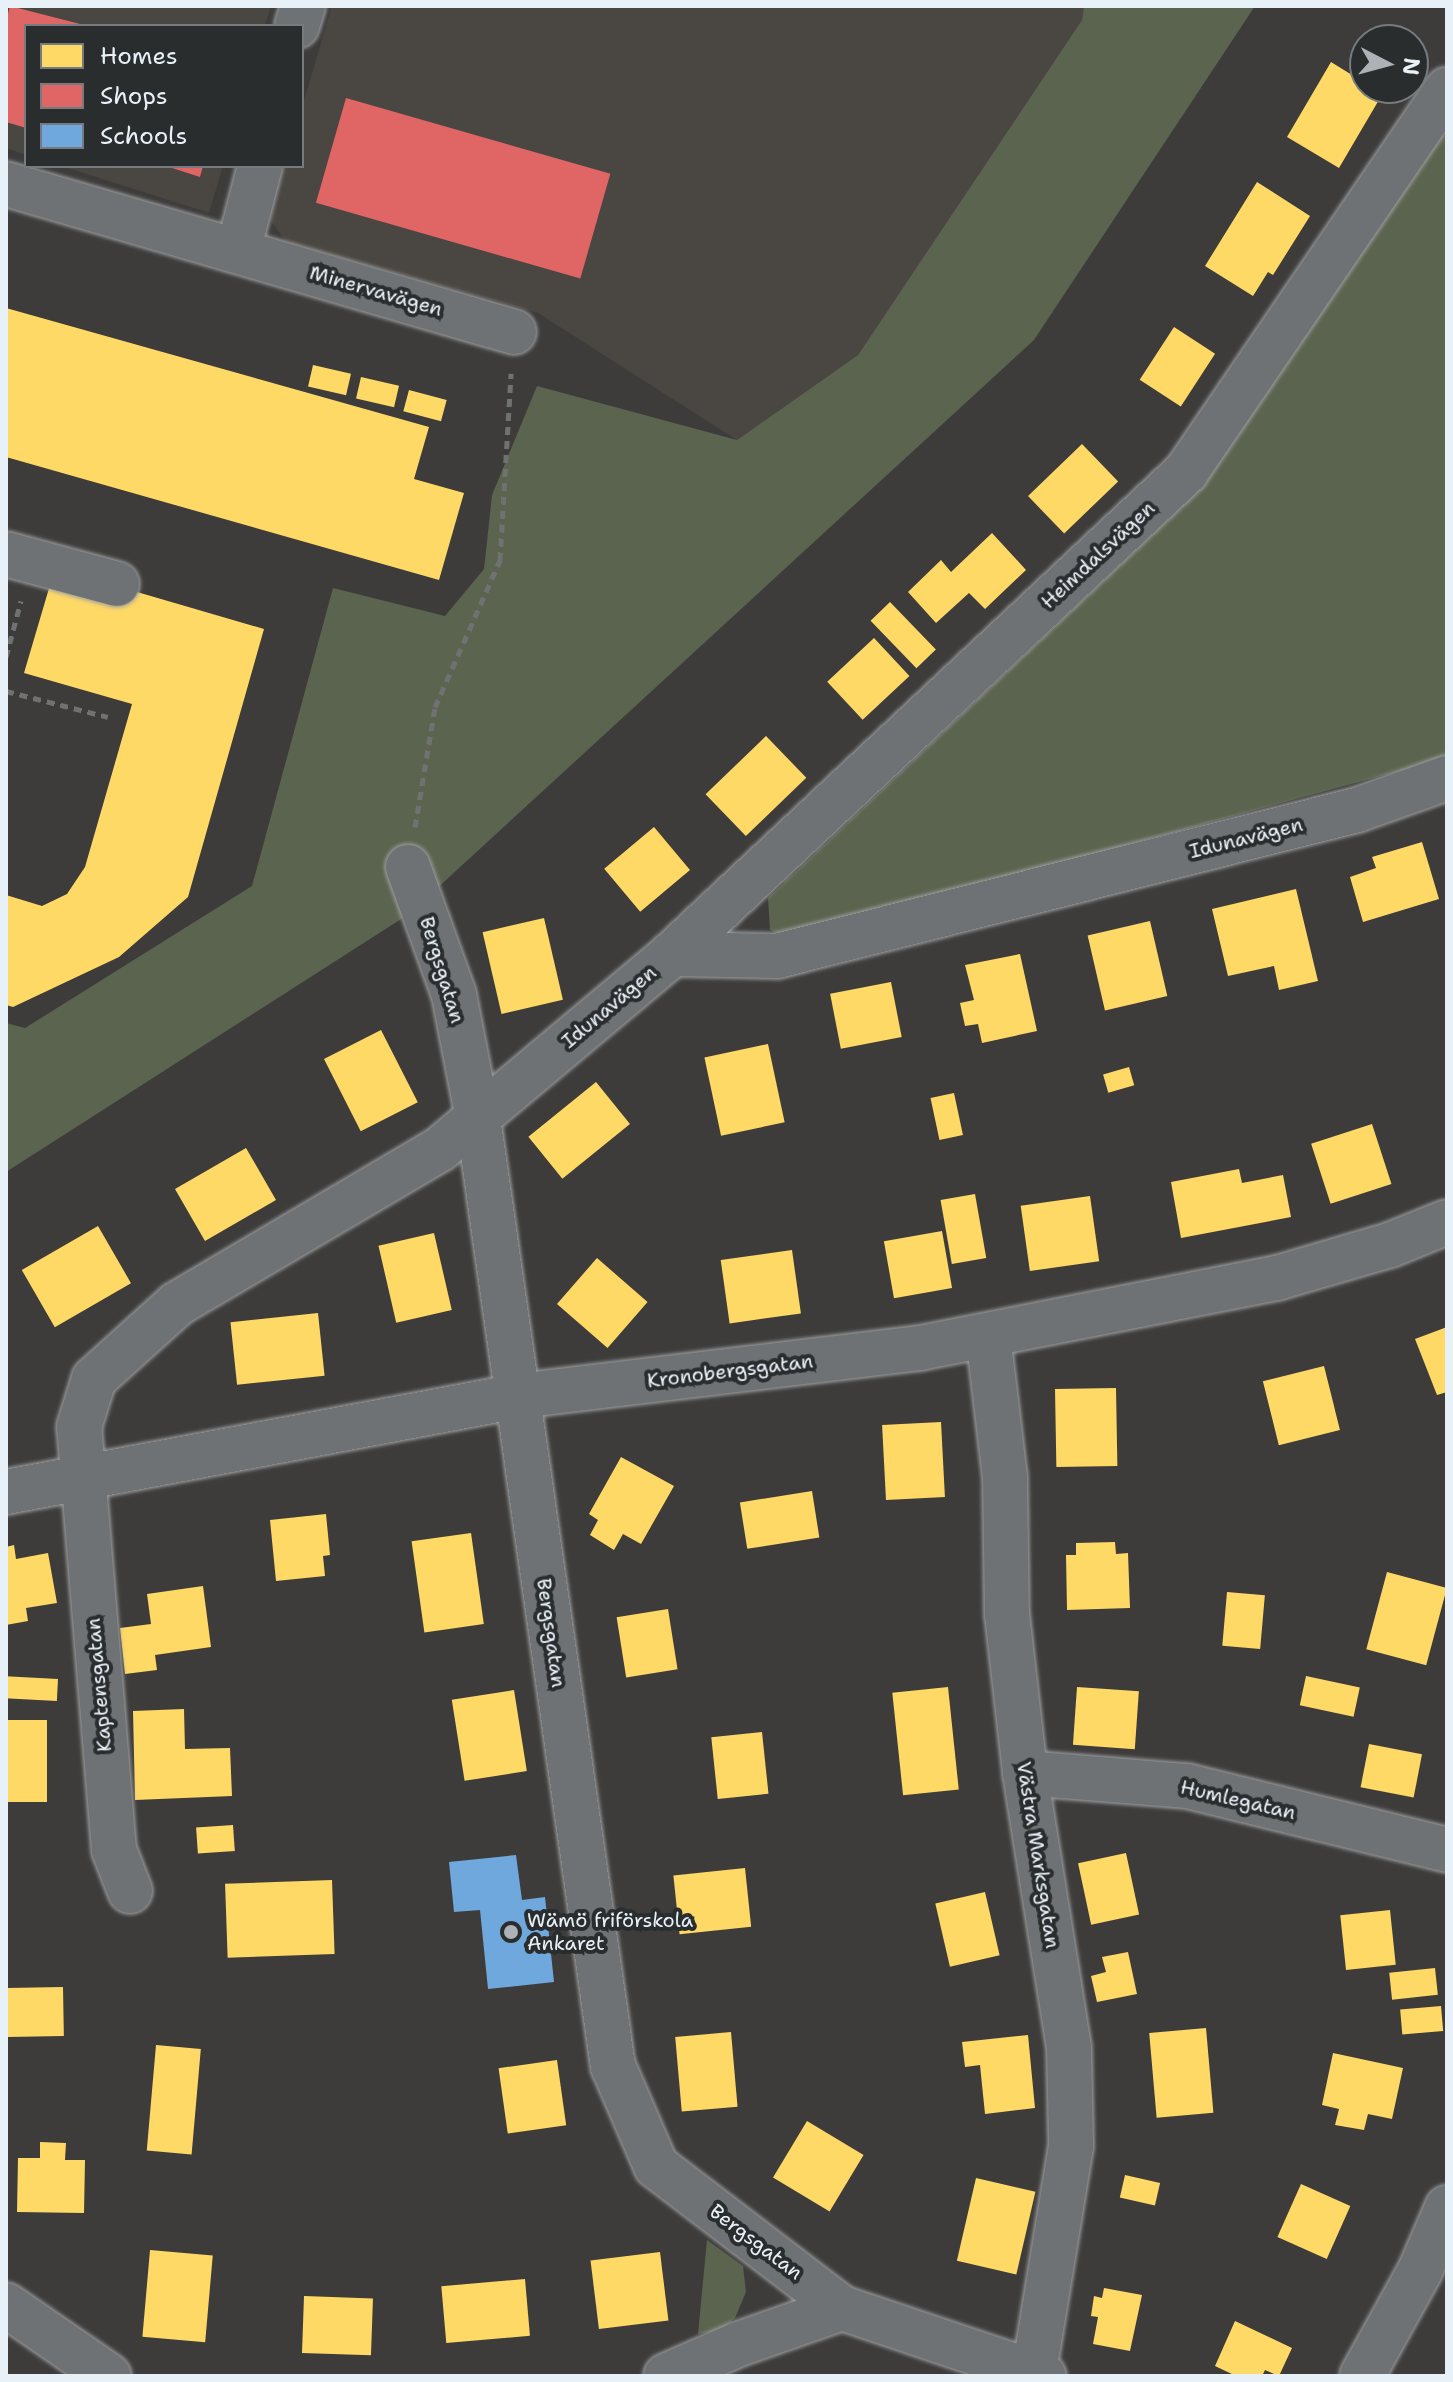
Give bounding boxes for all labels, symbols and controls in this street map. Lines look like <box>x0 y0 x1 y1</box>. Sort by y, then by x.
legend <box>24 24 304 168</box>
north arrow <box>1349 24 1429 104</box>
text: Homes <box>100 40 178 72</box>
text: N <box>1396 56 1427 77</box>
text: Shops <box>100 80 168 112</box>
text: Schools <box>100 120 187 152</box>
street label: Minervavägen <box>307 261 445 321</box>
street label: Heimdalsvägen <box>1036 496 1160 614</box>
street label: Idunavägen <box>1187 812 1305 864</box>
street label: Bergsgatan <box>414 914 470 1026</box>
street label: Idunavägen <box>557 961 661 1053</box>
street label: Kronobergsgatan <box>646 1349 814 1393</box>
street label: Bergsgatan <box>531 1577 571 1689</box>
street label: Kaptensgatan <box>81 1617 117 1753</box>
street label: Västra Marksgatan <box>1011 1760 1065 1950</box>
street label: Humlegatan <box>1178 1775 1298 1825</box>
place label: Wämö friförskola Ankaret <box>527 1908 693 1955</box>
marker: Wämö friförskola Ankaret <box>502 1923 520 1941</box>
street label: Bergsgatan <box>705 2199 807 2285</box>

